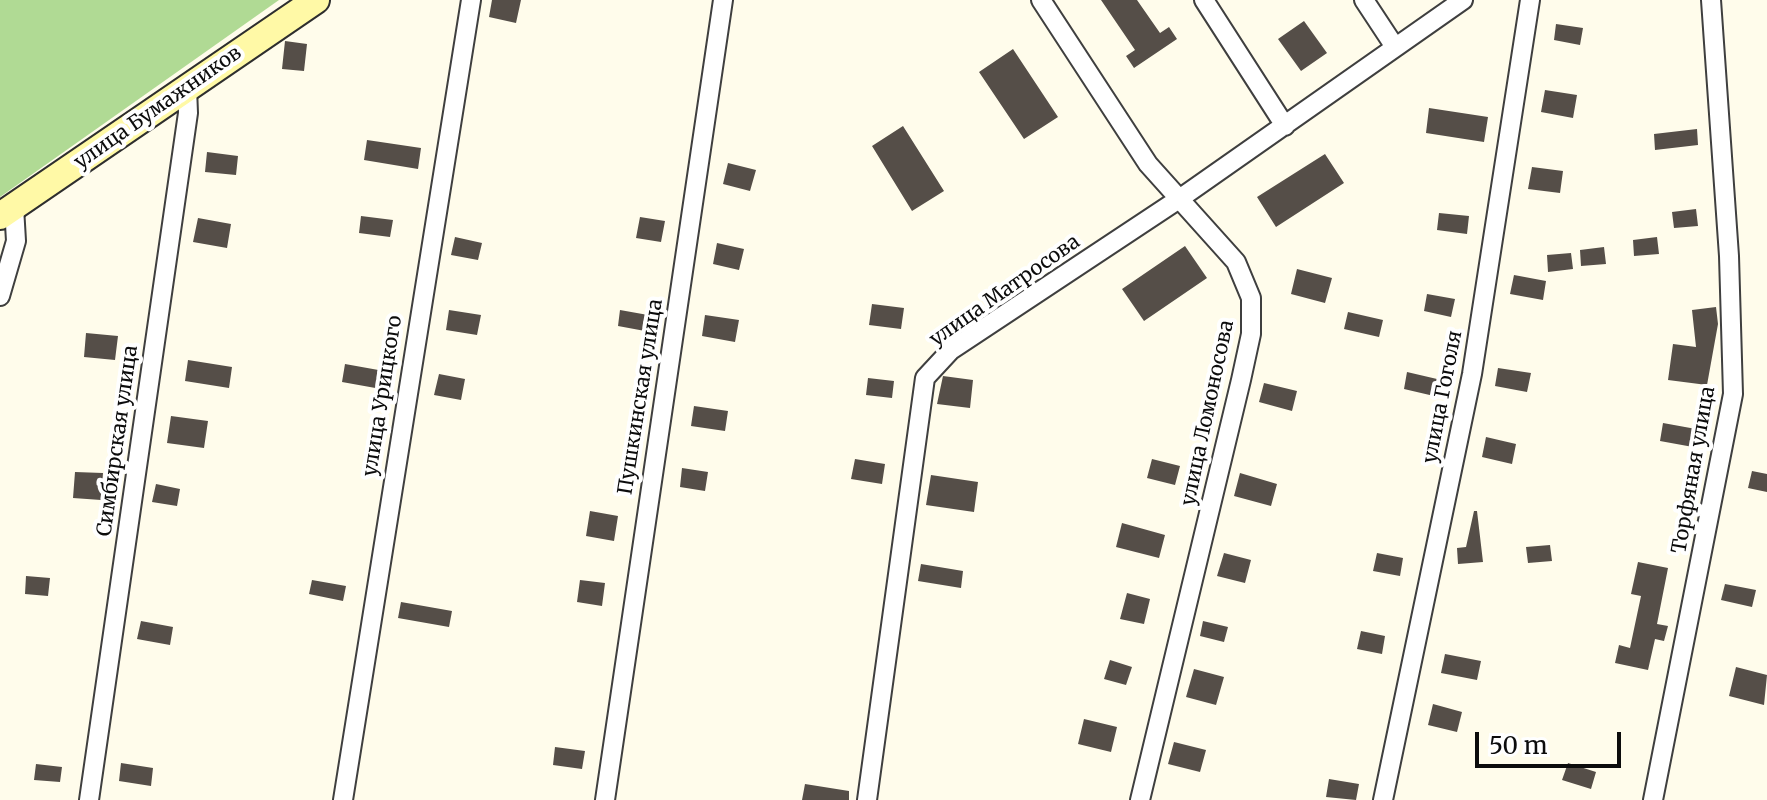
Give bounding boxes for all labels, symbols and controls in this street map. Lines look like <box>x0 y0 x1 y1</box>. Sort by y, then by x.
street label: улица Бумажников <box>70 41 246 175</box>
street label: улица Матросова <box>925 230 1085 352</box>
street label: Пушкинская улица <box>614 298 668 496</box>
street label: улица Урицкого <box>358 314 408 478</box>
street label: улица Ломоносова <box>1177 318 1239 508</box>
street label: улица Гоголя <box>1418 329 1468 465</box>
street label: Симбирская улица <box>93 344 143 538</box>
street label: Торфяная улица <box>1667 385 1721 555</box>
scale bar <box>1479 716 1625 766</box>
text: 50 m <box>1489 730 1548 761</box>

